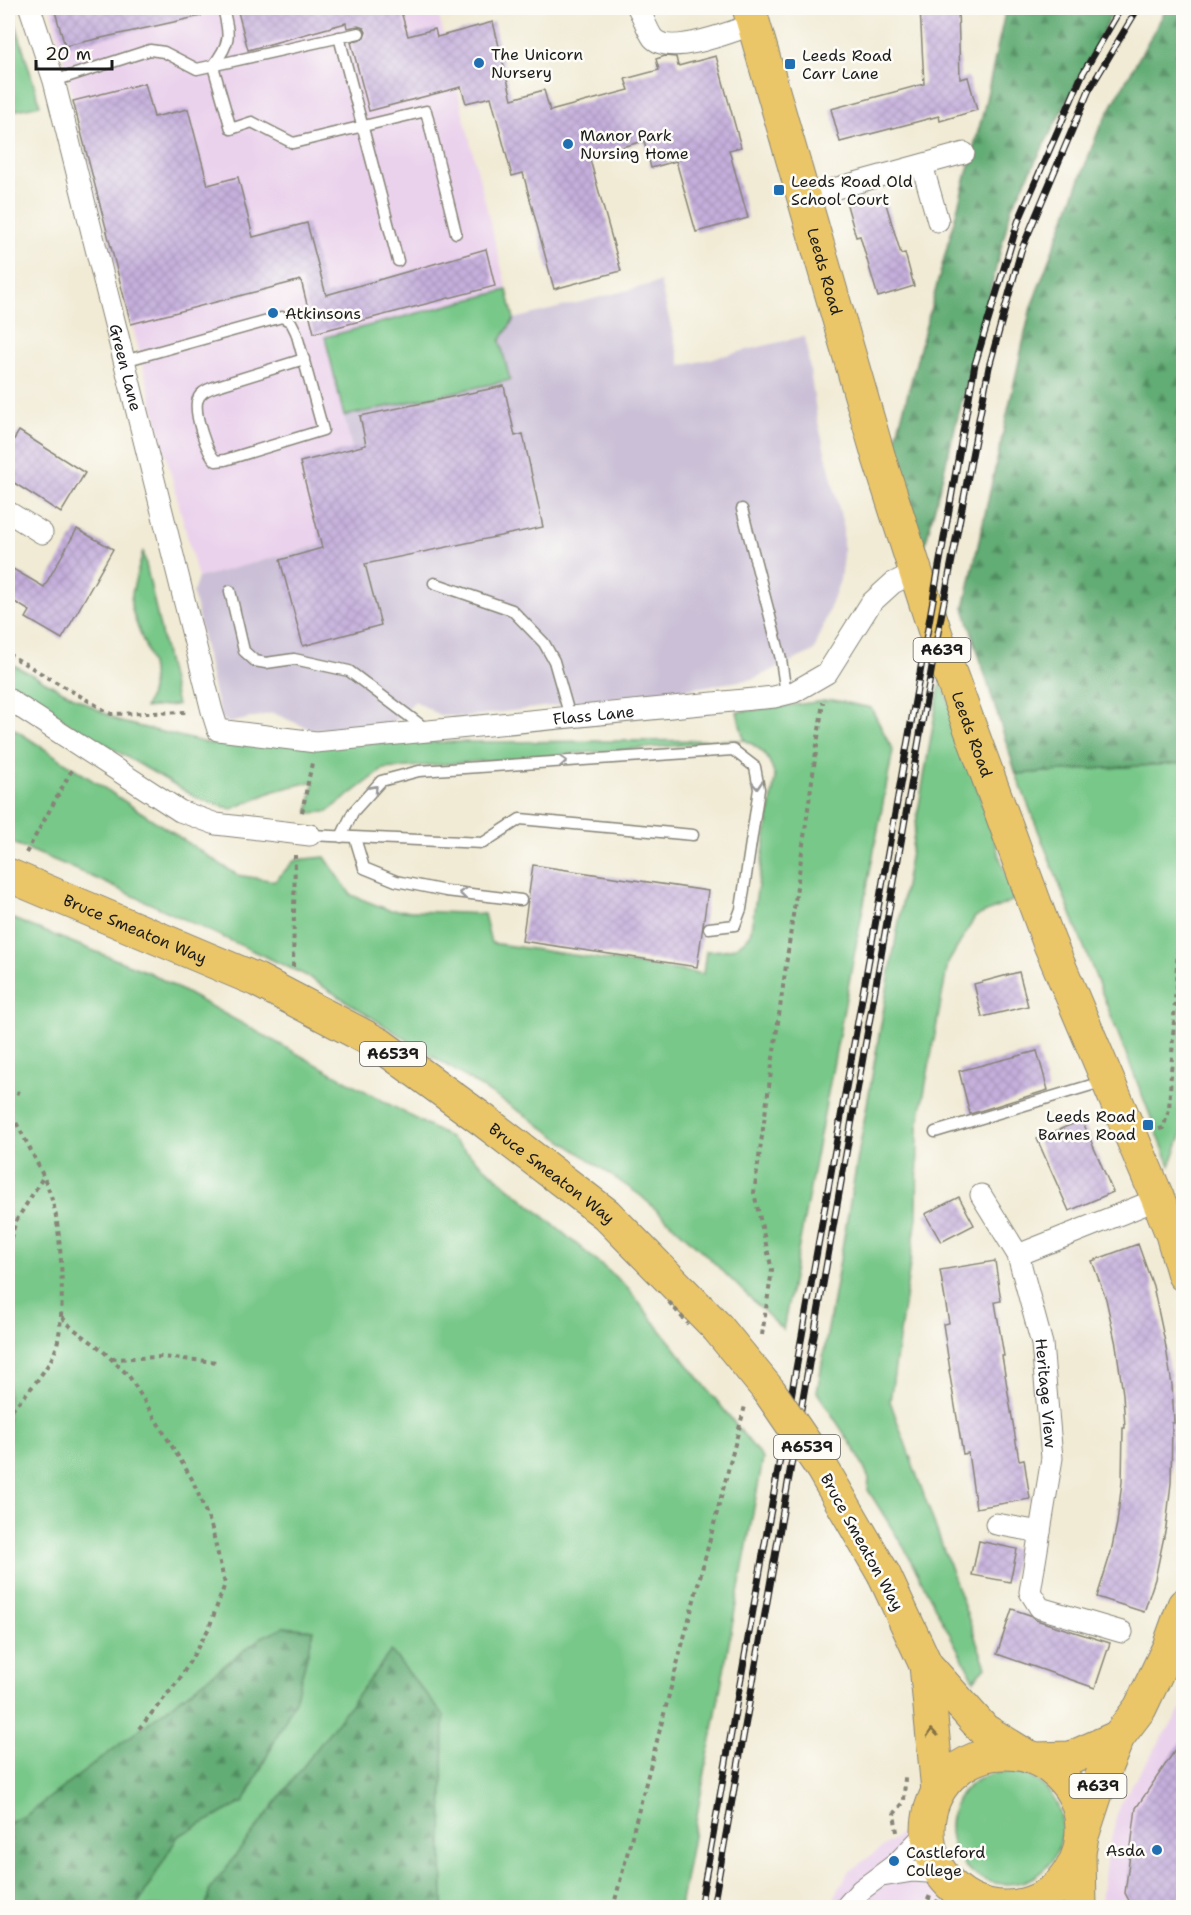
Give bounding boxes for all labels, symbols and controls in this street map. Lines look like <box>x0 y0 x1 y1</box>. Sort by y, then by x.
scale bar <box>36 33 112 71</box>
text: 20 m <box>45 42 91 66</box>
place label: The Unicorn Nursery <box>491 44 583 83</box>
place label: Leeds Road Carr Lane <box>802 45 892 84</box>
marker: The Unicorn Nursery <box>472 56 486 70</box>
marker: Leeds Road Carr Lane <box>783 57 797 71</box>
place label: Manor Park Nursing Home <box>580 125 689 164</box>
marker: Manor Park Nursing Home <box>561 137 575 151</box>
place label: Leeds Road Old School Court <box>791 171 913 210</box>
marker: Leeds Road Old School Court <box>772 183 786 197</box>
street label: Leeds Road <box>802 225 848 317</box>
place label: Atkinsons <box>285 303 361 324</box>
marker: Atkinsons <box>266 306 280 320</box>
street label: Green Lane <box>105 321 147 413</box>
road number: A639 <box>914 638 970 662</box>
street label: Leeds Road <box>947 688 998 780</box>
street label: Flass Lane <box>552 700 635 729</box>
one-way arrow <box>559 755 568 768</box>
one-way arrow <box>750 781 763 790</box>
one-way arrow <box>367 785 378 796</box>
one-way arrow <box>459 888 468 900</box>
street label: Bruce Smeaton Way <box>60 889 210 968</box>
road number: A6539 <box>360 1042 426 1066</box>
place label: Leeds Road Barnes Road <box>1038 1106 1136 1145</box>
street label: Bruce Smeaton Way <box>485 1118 620 1228</box>
marker: Leeds Road Barnes Road <box>1141 1118 1155 1132</box>
street label: Heritage View <box>1031 1337 1062 1449</box>
road number: A6539 <box>774 1435 840 1459</box>
street label: Bruce Smeaton Way <box>816 1470 908 1614</box>
one-way arrow <box>926 1728 939 1738</box>
road number: A639 <box>1070 1774 1126 1798</box>
place label: Asda <box>1106 1840 1145 1861</box>
place label: Castleford College <box>906 1842 985 1881</box>
marker: Asda <box>1150 1843 1164 1857</box>
marker: Castleford College <box>887 1854 901 1868</box>

